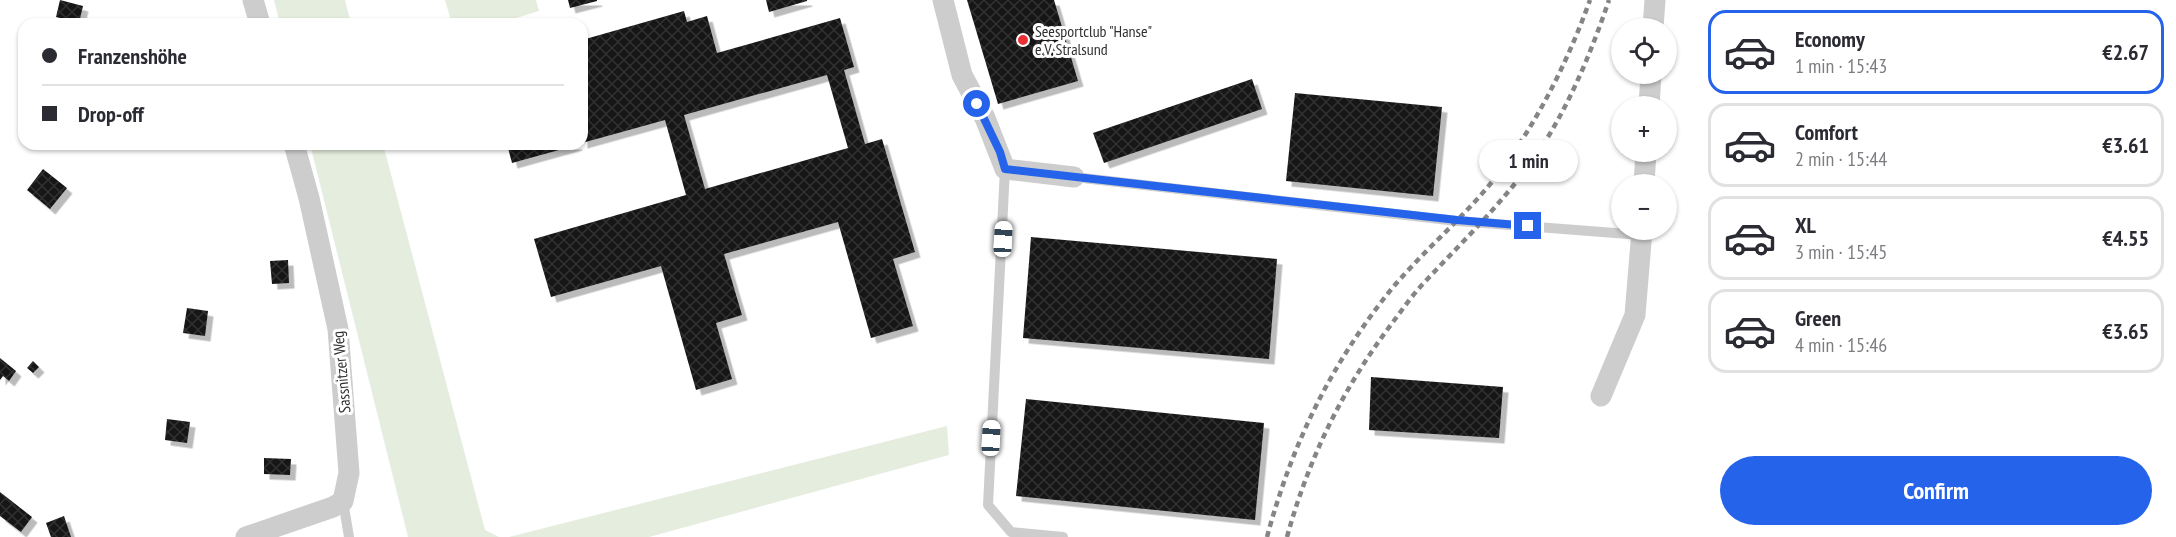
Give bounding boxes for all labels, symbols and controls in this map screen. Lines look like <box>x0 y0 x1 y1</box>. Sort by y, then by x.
map controls <box>1611 18 1677 240</box>
button: locate <box>1611 18 1677 84</box>
place label: Seesportclub "Hanse" e.V. Stralsund <box>1035 21 1152 59</box>
icon: car <box>1723 25 1777 79</box>
text: Economy <box>1795 25 1865 53</box>
marker: Seesportclub "Hanse" e.V. Stralsund <box>1016 33 1030 47</box>
text: €2.67 <box>2102 38 2149 66</box>
text: Franzenshöhe <box>78 42 187 70</box>
text: 1 min · 15:43 <box>1795 53 1887 79</box>
route start <box>963 90 990 117</box>
button: + <box>1611 96 1677 162</box>
text: Drop-off <box>78 100 144 128</box>
icon: car <box>1723 118 1777 172</box>
text: Comfort <box>1795 118 1858 146</box>
text: €3.61 <box>2102 131 2149 159</box>
callout: 1 min <box>1478 139 1577 181</box>
text: 2 min · 15:44 <box>1795 146 1887 172</box>
text: 1 min <box>1508 148 1549 174</box>
button: − <box>1611 174 1677 240</box>
icon: car <box>1723 211 1777 265</box>
text: XL <box>1795 211 1816 239</box>
route end <box>1514 212 1541 239</box>
car <box>993 221 1013 257</box>
text: €4.55 <box>2102 224 2149 252</box>
text: 3 min · 15:45 <box>1795 239 1887 265</box>
icon: car <box>1723 304 1777 358</box>
text: Green <box>1795 304 1841 332</box>
text: €3.65 <box>2102 317 2149 345</box>
street label: Sassnitzer Weg <box>327 330 355 414</box>
text: 4 min · 15:46 <box>1795 332 1887 358</box>
car <box>981 420 1001 456</box>
button: Confirm <box>1720 456 2152 525</box>

